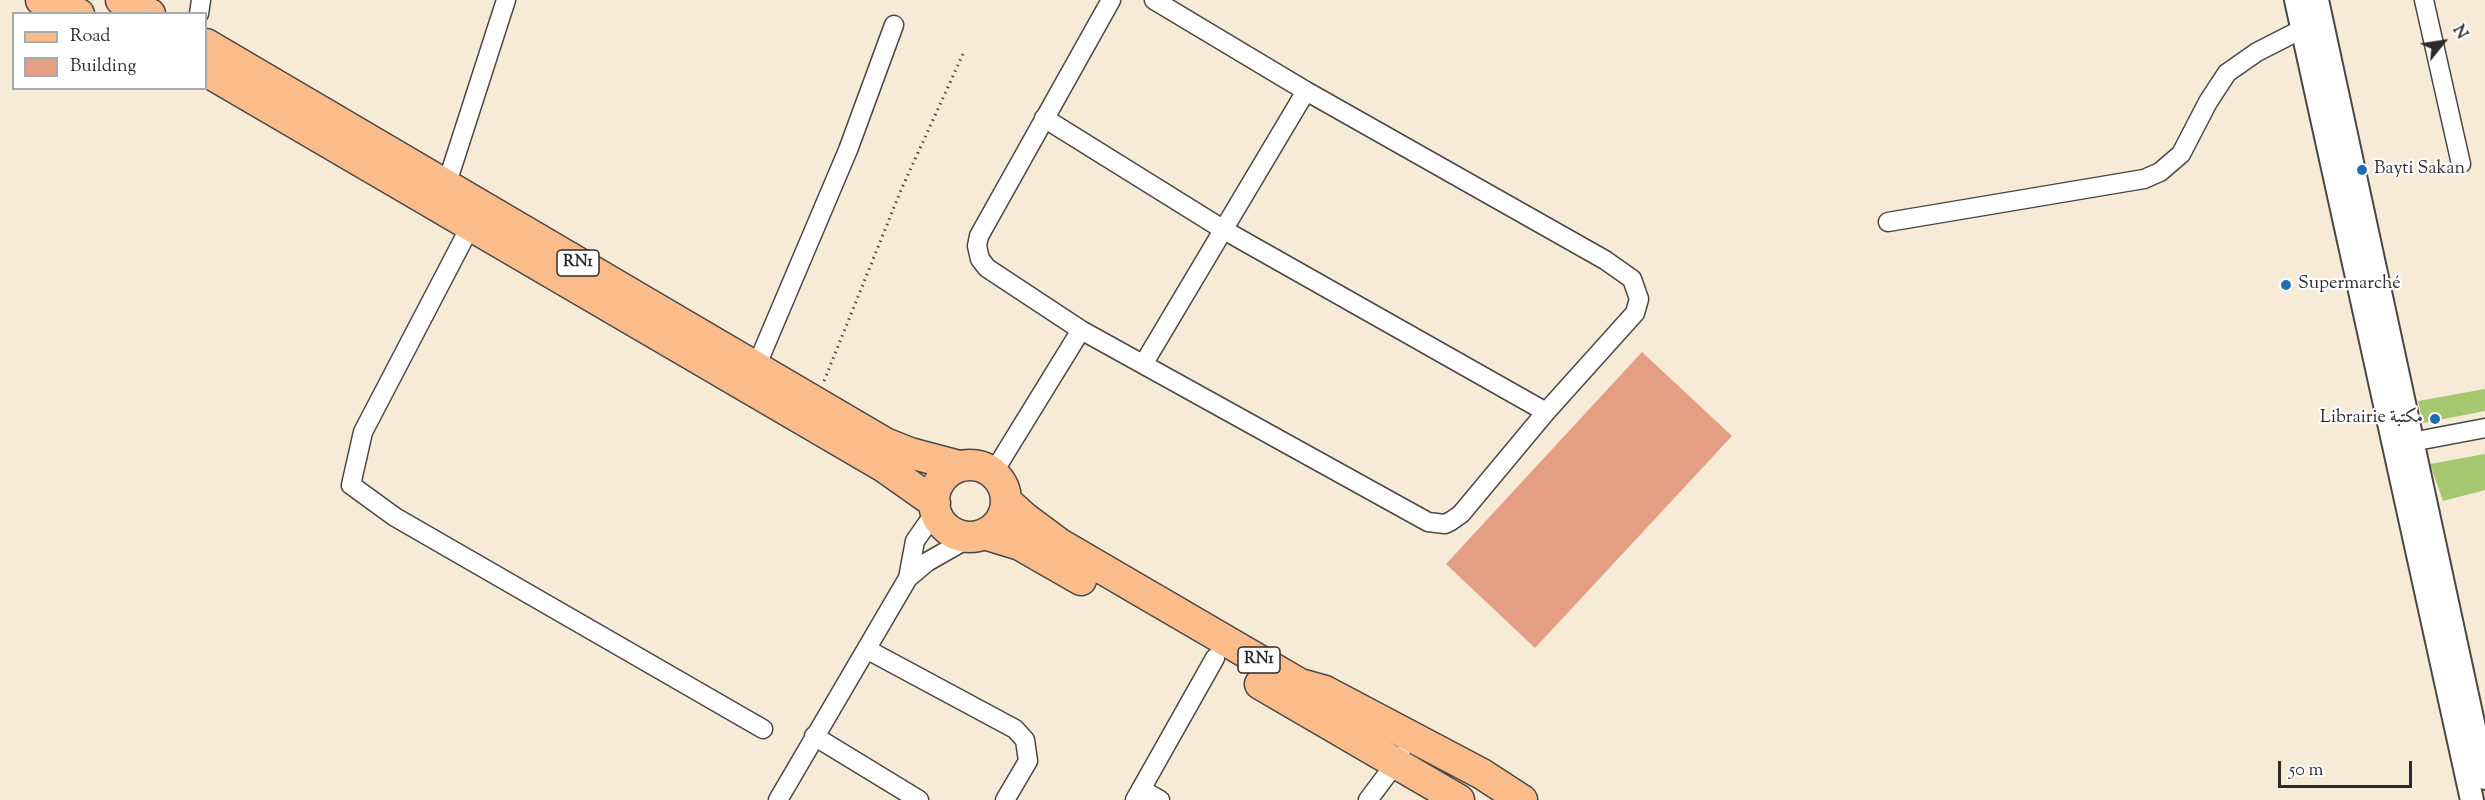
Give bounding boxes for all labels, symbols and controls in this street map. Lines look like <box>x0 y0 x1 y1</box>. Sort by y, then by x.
legend <box>12 12 207 90</box>
north arrow <box>2413 12 2473 72</box>
text: N <box>2446 21 2472 44</box>
text: Road <box>70 24 110 50</box>
text: Building <box>70 54 136 80</box>
place label: Bayti Sakan <box>2374 159 2465 181</box>
marker: Bayti Sakan <box>2355 163 2369 177</box>
road number: RN1 <box>557 250 599 276</box>
place label: Supermarché <box>2298 274 2401 296</box>
marker: Supermarché <box>2279 278 2293 292</box>
place label: Librairie مكتبة <box>2320 408 2423 430</box>
marker: Librairie مكتبة <box>2428 412 2442 426</box>
road number: RN1 <box>1238 647 1280 673</box>
scale bar <box>2281 749 2414 787</box>
text: 50 m <box>2289 758 2323 784</box>

